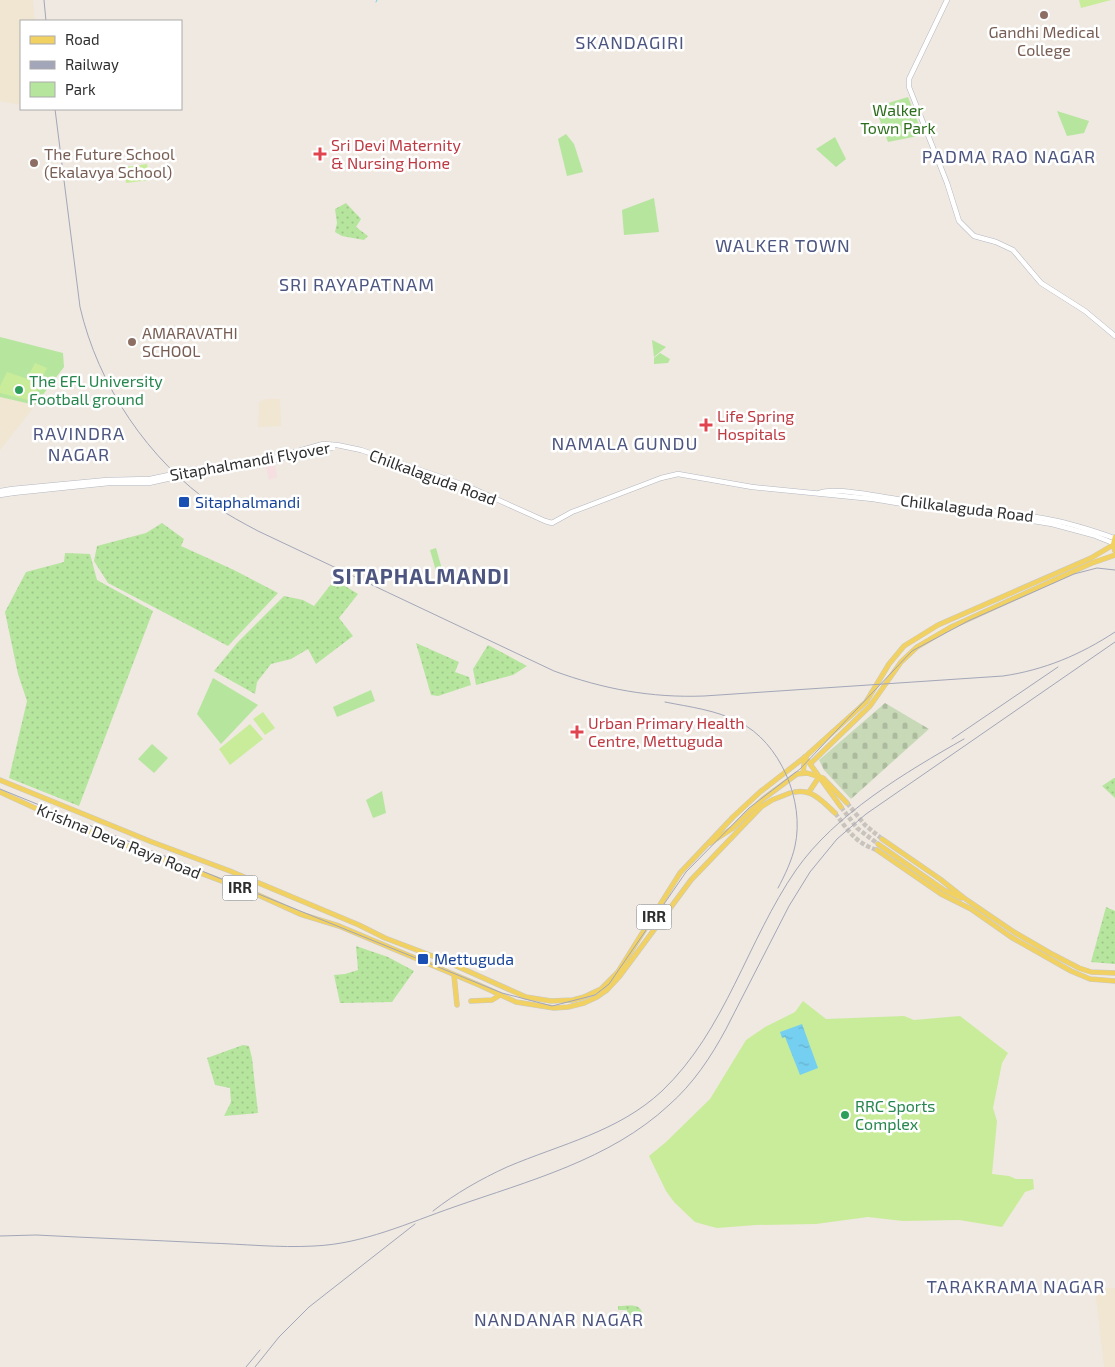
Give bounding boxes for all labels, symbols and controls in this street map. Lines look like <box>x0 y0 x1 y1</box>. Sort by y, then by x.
marker: Gandhi Medical College <box>1038 9 1050 21</box>
legend <box>20 20 182 110</box>
place label: Gandhi Medical College <box>988 22 1100 59</box>
text: Road <box>65 30 100 48</box>
district label: SKANDAGIRI <box>575 31 685 53</box>
text: Railway <box>65 55 119 73</box>
text: Park <box>65 80 96 98</box>
park label: Walker Town Park <box>860 100 936 137</box>
place label: Sri Devi Maternity & Nursing Home <box>331 135 461 172</box>
place label: The Future School (Ekalavya School) <box>44 144 175 181</box>
district label: PADMA RAO NAGAR <box>922 145 1096 167</box>
marker: Sri Devi Maternity & Nursing Home <box>313 147 327 161</box>
marker: The Future School (Ekalavya School) <box>28 157 40 169</box>
district label: WALKER TOWN <box>715 234 851 256</box>
district label: SRI RAYAPATNAM <box>279 273 435 295</box>
place label: AMARAVATHI SCHOOL <box>142 323 238 360</box>
marker: AMARAVATHI SCHOOL <box>126 336 138 348</box>
place label: The EFL University Football ground <box>29 371 163 408</box>
marker: The EFL University Football ground <box>13 384 25 396</box>
place label: Life Spring Hospitals <box>717 406 794 443</box>
marker: Life Spring Hospitals <box>699 418 713 432</box>
district label: RAVINDRA NAGAR <box>33 422 125 465</box>
district label: NAMALA GUNDU <box>552 432 698 454</box>
street label: Sitaphalmandi Flyover <box>168 437 332 484</box>
street label: Chilkalaguda Road <box>367 445 499 508</box>
street label: Chilkalaguda Road <box>899 490 1035 525</box>
place label: Sitaphalmandi <box>195 492 300 511</box>
marker: Sitaphalmandi <box>177 495 191 509</box>
district label: SITAPHALMANDI <box>332 563 510 588</box>
place label: Urban Primary Health Centre, Mettuguda <box>588 713 745 750</box>
marker: Urban Primary Health Centre, Mettuguda <box>570 725 584 739</box>
street label: Krishna Deva Raya Road <box>34 799 204 882</box>
road number: IRR <box>222 876 258 900</box>
road number: IRR <box>636 904 672 930</box>
place label: Mettuguda <box>434 949 514 968</box>
marker: Mettuguda <box>416 952 430 966</box>
place label: RRC Sports Complex <box>855 1096 935 1133</box>
marker: RRC Sports Complex <box>839 1109 851 1121</box>
district label: TARAKRAMA NAGAR <box>927 1275 1105 1297</box>
district label: NANDANAR NAGAR <box>474 1308 644 1330</box>

